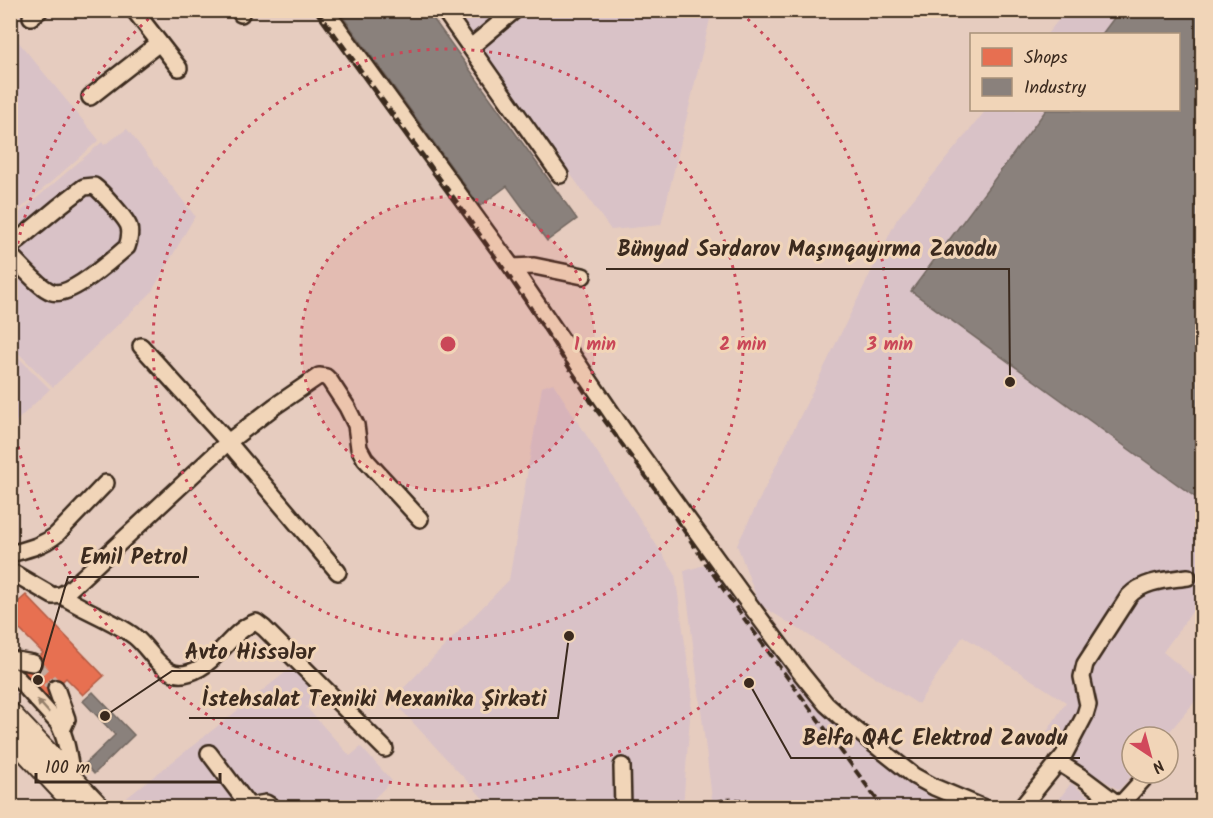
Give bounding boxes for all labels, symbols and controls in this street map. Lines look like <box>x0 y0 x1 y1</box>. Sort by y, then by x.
legend <box>970 33 1180 111</box>
text: Shops <box>1024 44 1068 73</box>
text: Industry <box>1024 74 1086 103</box>
callout: Bünyad Sərdarov Maşınqayırma Zavodu <box>606 229 1009 269</box>
text: Bünyad Sərdarov Maşınqayırma Zavodu <box>617 233 997 268</box>
text: 1 min <box>574 331 616 360</box>
text: 2 min <box>720 331 766 360</box>
text: 3 min <box>866 331 913 360</box>
centre of rings <box>438 334 458 354</box>
callout: Emil Petrol <box>68 537 199 577</box>
text: Emil Petrol <box>81 541 188 576</box>
callout: Avto Hissələr <box>172 631 327 671</box>
text: Avto Hissələr <box>185 636 316 671</box>
callout: İstehsalat Texniki Mexanika Şirkəti <box>189 678 558 718</box>
text: İstehsalat Texniki Mexanika Şirkəti <box>202 683 548 718</box>
one-way arrow <box>37 699 50 714</box>
callout: Belfa QAC Elektrod Zavodu <box>791 718 1080 758</box>
text: Belfa QAC Elektrod Zavodu <box>802 722 1068 757</box>
north arrow <box>1120 725 1180 785</box>
scale bar <box>36 746 220 784</box>
text: N <box>1146 753 1169 779</box>
text: 100 m <box>45 754 90 783</box>

